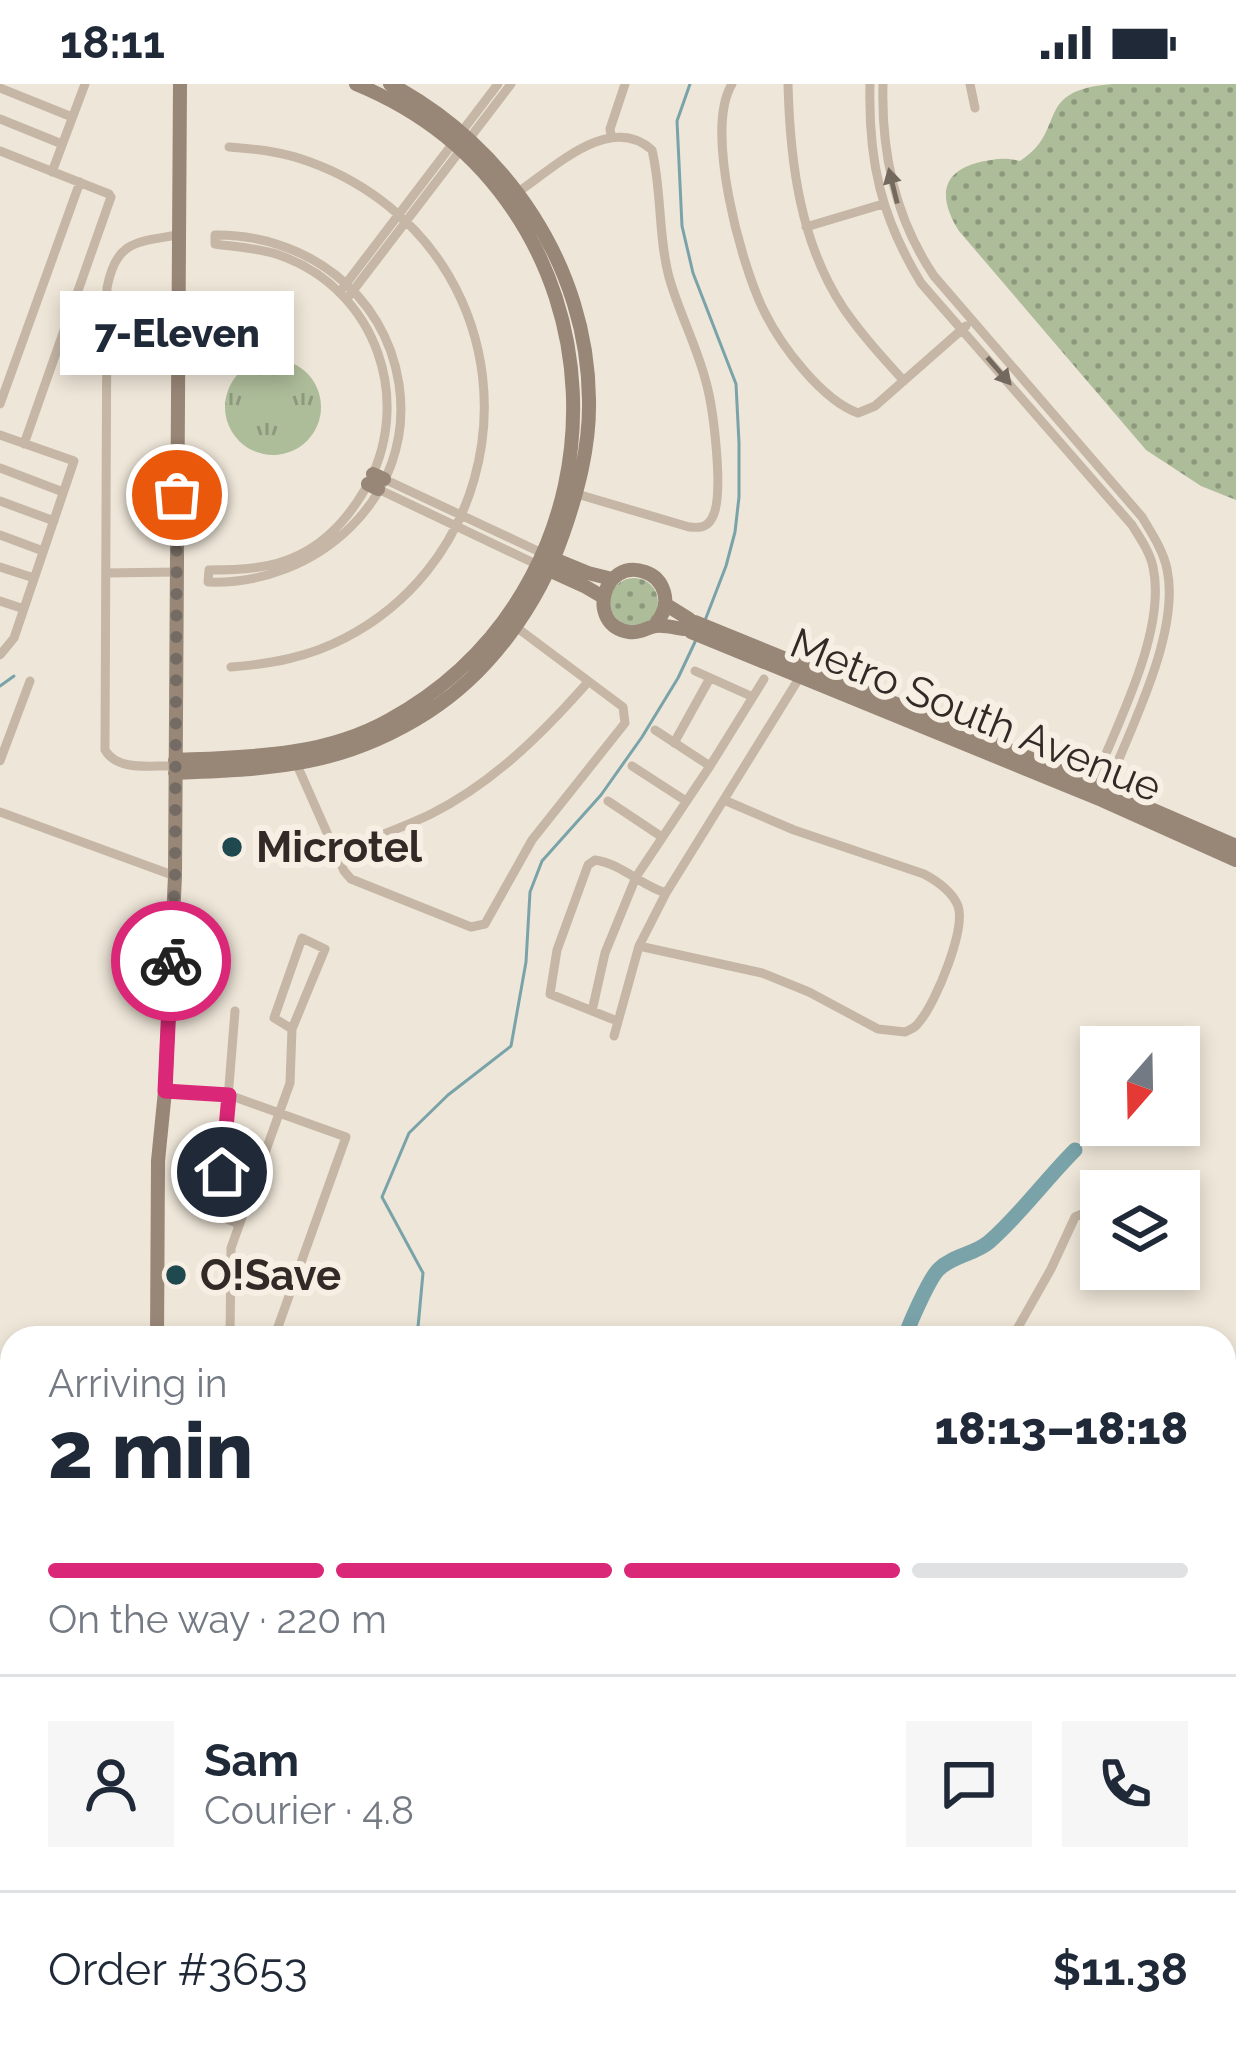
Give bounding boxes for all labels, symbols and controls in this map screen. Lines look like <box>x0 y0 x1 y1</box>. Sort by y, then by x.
text: 18:11 <box>60 16 165 69</box>
one-way arrow <box>883 167 902 204</box>
callout: 7-Eleven <box>60 291 294 375</box>
text: 7-Eleven <box>94 310 260 356</box>
one-way arrow <box>985 356 1012 386</box>
pin <box>126 444 228 546</box>
icon: bag <box>144 462 210 528</box>
street label: Metro South Avenue <box>783 618 1169 812</box>
place label: Microtel <box>256 823 423 872</box>
marker: Microtel <box>219 834 245 860</box>
courier <box>111 901 231 1021</box>
icon: bike <box>138 928 204 994</box>
north arrow <box>1080 1026 1200 1146</box>
map controls <box>1080 1026 1200 1290</box>
pin <box>171 1121 273 1223</box>
icon: home <box>189 1139 255 1205</box>
button: layers <box>1080 1170 1200 1290</box>
place label: O!Save <box>200 1251 341 1300</box>
marker: O!Save <box>163 1262 189 1288</box>
text: Arriving in <box>48 1360 228 1406</box>
text: 18:13–18:18 <box>935 1402 1188 1455</box>
text: 2 min <box>48 1405 253 1496</box>
text: On the way · 220 m <box>48 1596 387 1642</box>
button: person <box>48 1721 174 1847</box>
button: chat <box>906 1721 1032 1847</box>
button: phone <box>1062 1721 1188 1847</box>
text: Sam <box>204 1734 299 1787</box>
text: Courier · 4.8 <box>204 1787 414 1833</box>
text: Order #3653 <box>48 1943 308 1996</box>
text: $11.38 <box>1053 1943 1188 1996</box>

